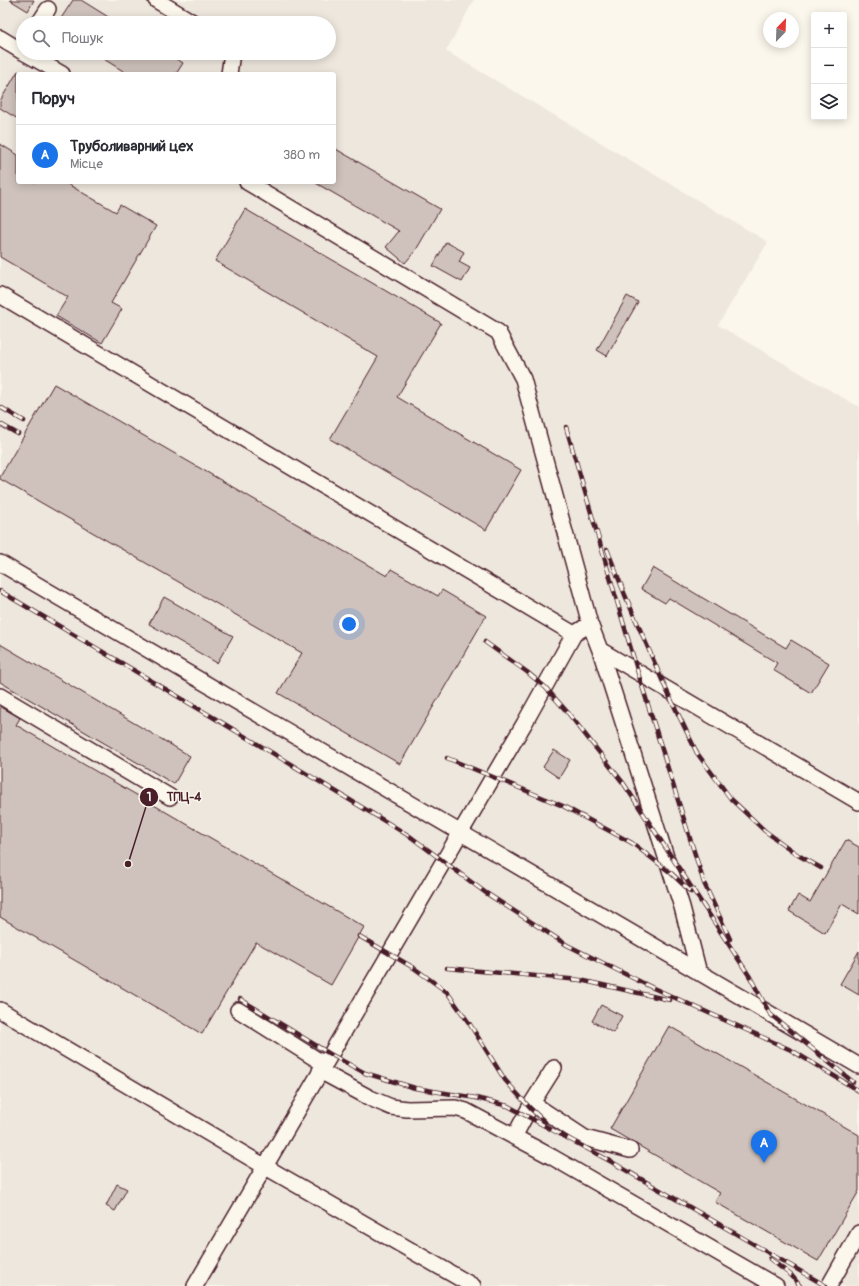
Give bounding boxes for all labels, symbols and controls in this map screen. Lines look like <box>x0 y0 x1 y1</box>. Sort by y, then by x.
north arrow <box>763 12 799 48</box>
map controls <box>811 12 847 120</box>
button: + <box>811 12 847 48</box>
search box <box>16 16 336 60</box>
icon: search <box>30 27 52 49</box>
text: Пошук <box>62 29 104 48</box>
button: − <box>811 48 847 84</box>
button: layers <box>811 84 847 120</box>
text: Поруч <box>32 88 75 109</box>
text: Труболиварний цех <box>70 137 193 156</box>
text: A <box>41 147 49 163</box>
text: 380 m <box>283 147 320 163</box>
text: Місце <box>70 156 103 172</box>
your location <box>339 614 359 634</box>
callout: ТПЦ-4 <box>139 785 210 809</box>
text: 1 <box>147 790 151 805</box>
text: ТПЦ-4 <box>166 790 201 805</box>
pin: A <box>751 1130 777 1163</box>

